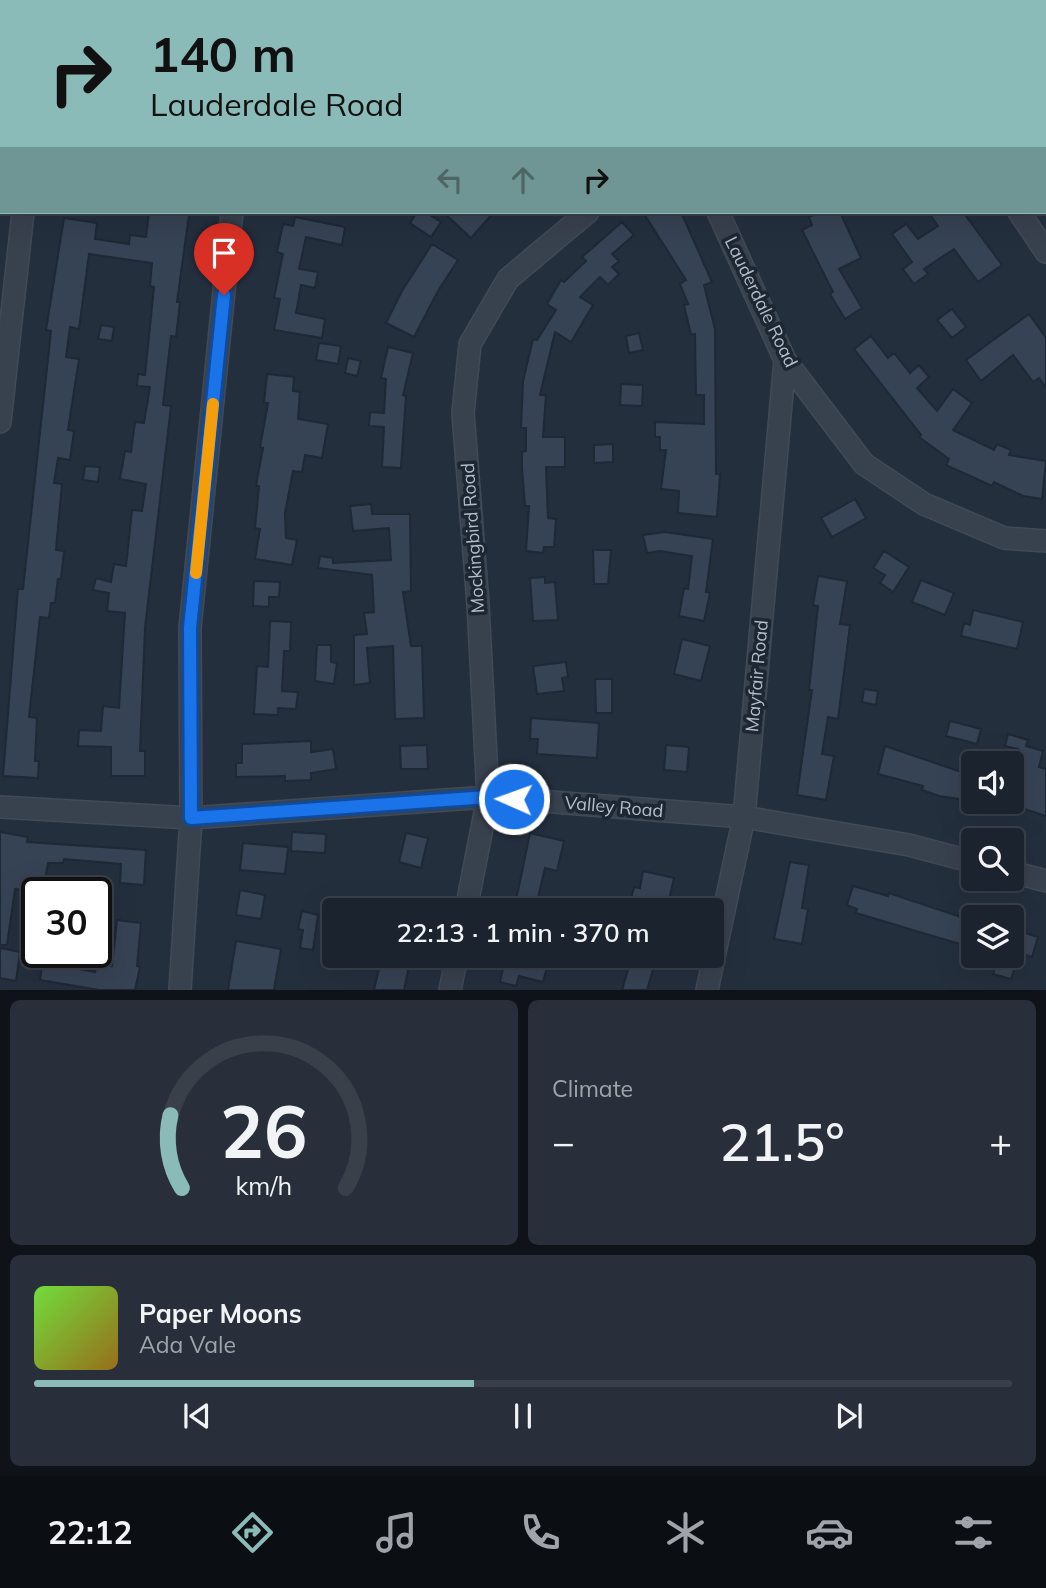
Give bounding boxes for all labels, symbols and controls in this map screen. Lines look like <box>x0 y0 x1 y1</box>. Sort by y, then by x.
text: 140 m <box>150 23 296 84</box>
icon: right <box>35 28 126 119</box>
text: Lauderdale Road <box>150 84 403 124</box>
icon: left <box>431 161 469 199</box>
icon: ahead <box>504 161 542 199</box>
icon: right <box>577 161 615 199</box>
pin <box>194 223 254 295</box>
street label: Lauderdale Road <box>720 233 803 371</box>
icon: arrive <box>205 234 243 272</box>
street label: Mockingbird Road <box>456 462 489 614</box>
street label: Mayfair Road <box>740 619 773 733</box>
map controls <box>961 751 1024 968</box>
button: sound <box>961 751 1024 814</box>
position arrow <box>477 762 551 836</box>
street label: Valley Road <box>564 791 664 822</box>
button: search <box>961 828 1024 891</box>
speed limit sign: 30 <box>21 877 112 968</box>
button: layers <box>961 905 1024 968</box>
text: 22:13 · 1 min · 370 m <box>396 916 650 949</box>
text: Climate <box>552 1074 633 1103</box>
text: 26 <box>220 1086 308 1177</box>
text: 21.5° <box>719 1109 845 1174</box>
text: − <box>552 1118 575 1166</box>
text: + <box>989 1118 1012 1166</box>
text: km/h <box>236 1170 292 1201</box>
text: Paper Moons <box>139 1297 302 1330</box>
text: Ada Vale <box>139 1330 236 1359</box>
icon: previous <box>178 1397 216 1435</box>
icon: pause <box>504 1397 542 1435</box>
icon: next <box>830 1397 868 1435</box>
icon: directions <box>228 1508 277 1557</box>
icon: music <box>372 1508 421 1557</box>
icon: phone <box>516 1508 565 1557</box>
icon: climate <box>661 1508 710 1557</box>
icon: car <box>805 1508 854 1557</box>
icon: filters <box>949 1508 998 1557</box>
text: 22:12 <box>48 1512 132 1552</box>

